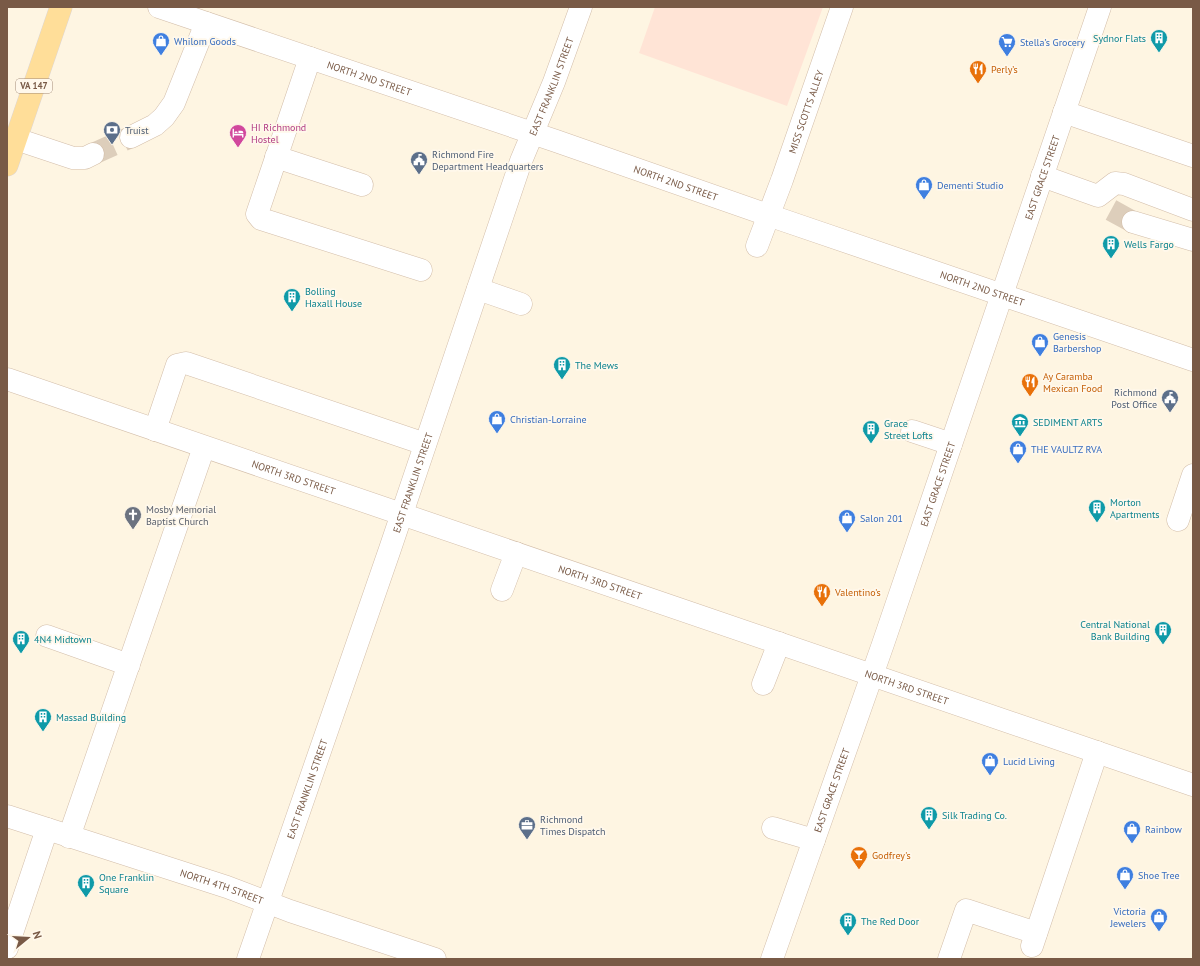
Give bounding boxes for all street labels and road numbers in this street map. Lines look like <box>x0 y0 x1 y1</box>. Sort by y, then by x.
street label: EAST FRANKLIN STREET <box>526 35 577 138</box>
street label: NORTH 2ND STREET <box>325 58 414 99</box>
street label: MISS SCOTTS ALLEY <box>786 68 827 155</box>
road number: VA 147 <box>16 79 52 93</box>
street label: EAST GRACE STREET <box>1022 133 1063 222</box>
street label: NORTH 2ND STREET <box>632 163 720 204</box>
street label: NORTH 2ND STREET <box>938 268 1027 309</box>
street label: EAST FRANKLIN STREET <box>390 431 436 534</box>
street label: EAST GRACE STREET <box>918 440 959 528</box>
street label: NORTH 3RD STREET <box>250 457 337 498</box>
street label: NORTH 3RD STREET <box>556 562 644 603</box>
street label: NORTH 3RD STREET <box>863 667 951 708</box>
street label: EAST FRANKLIN STREET <box>284 737 331 841</box>
street label: EAST GRACE STREET <box>811 746 853 834</box>
street label: NORTH 4TH STREET <box>178 866 266 907</box>

